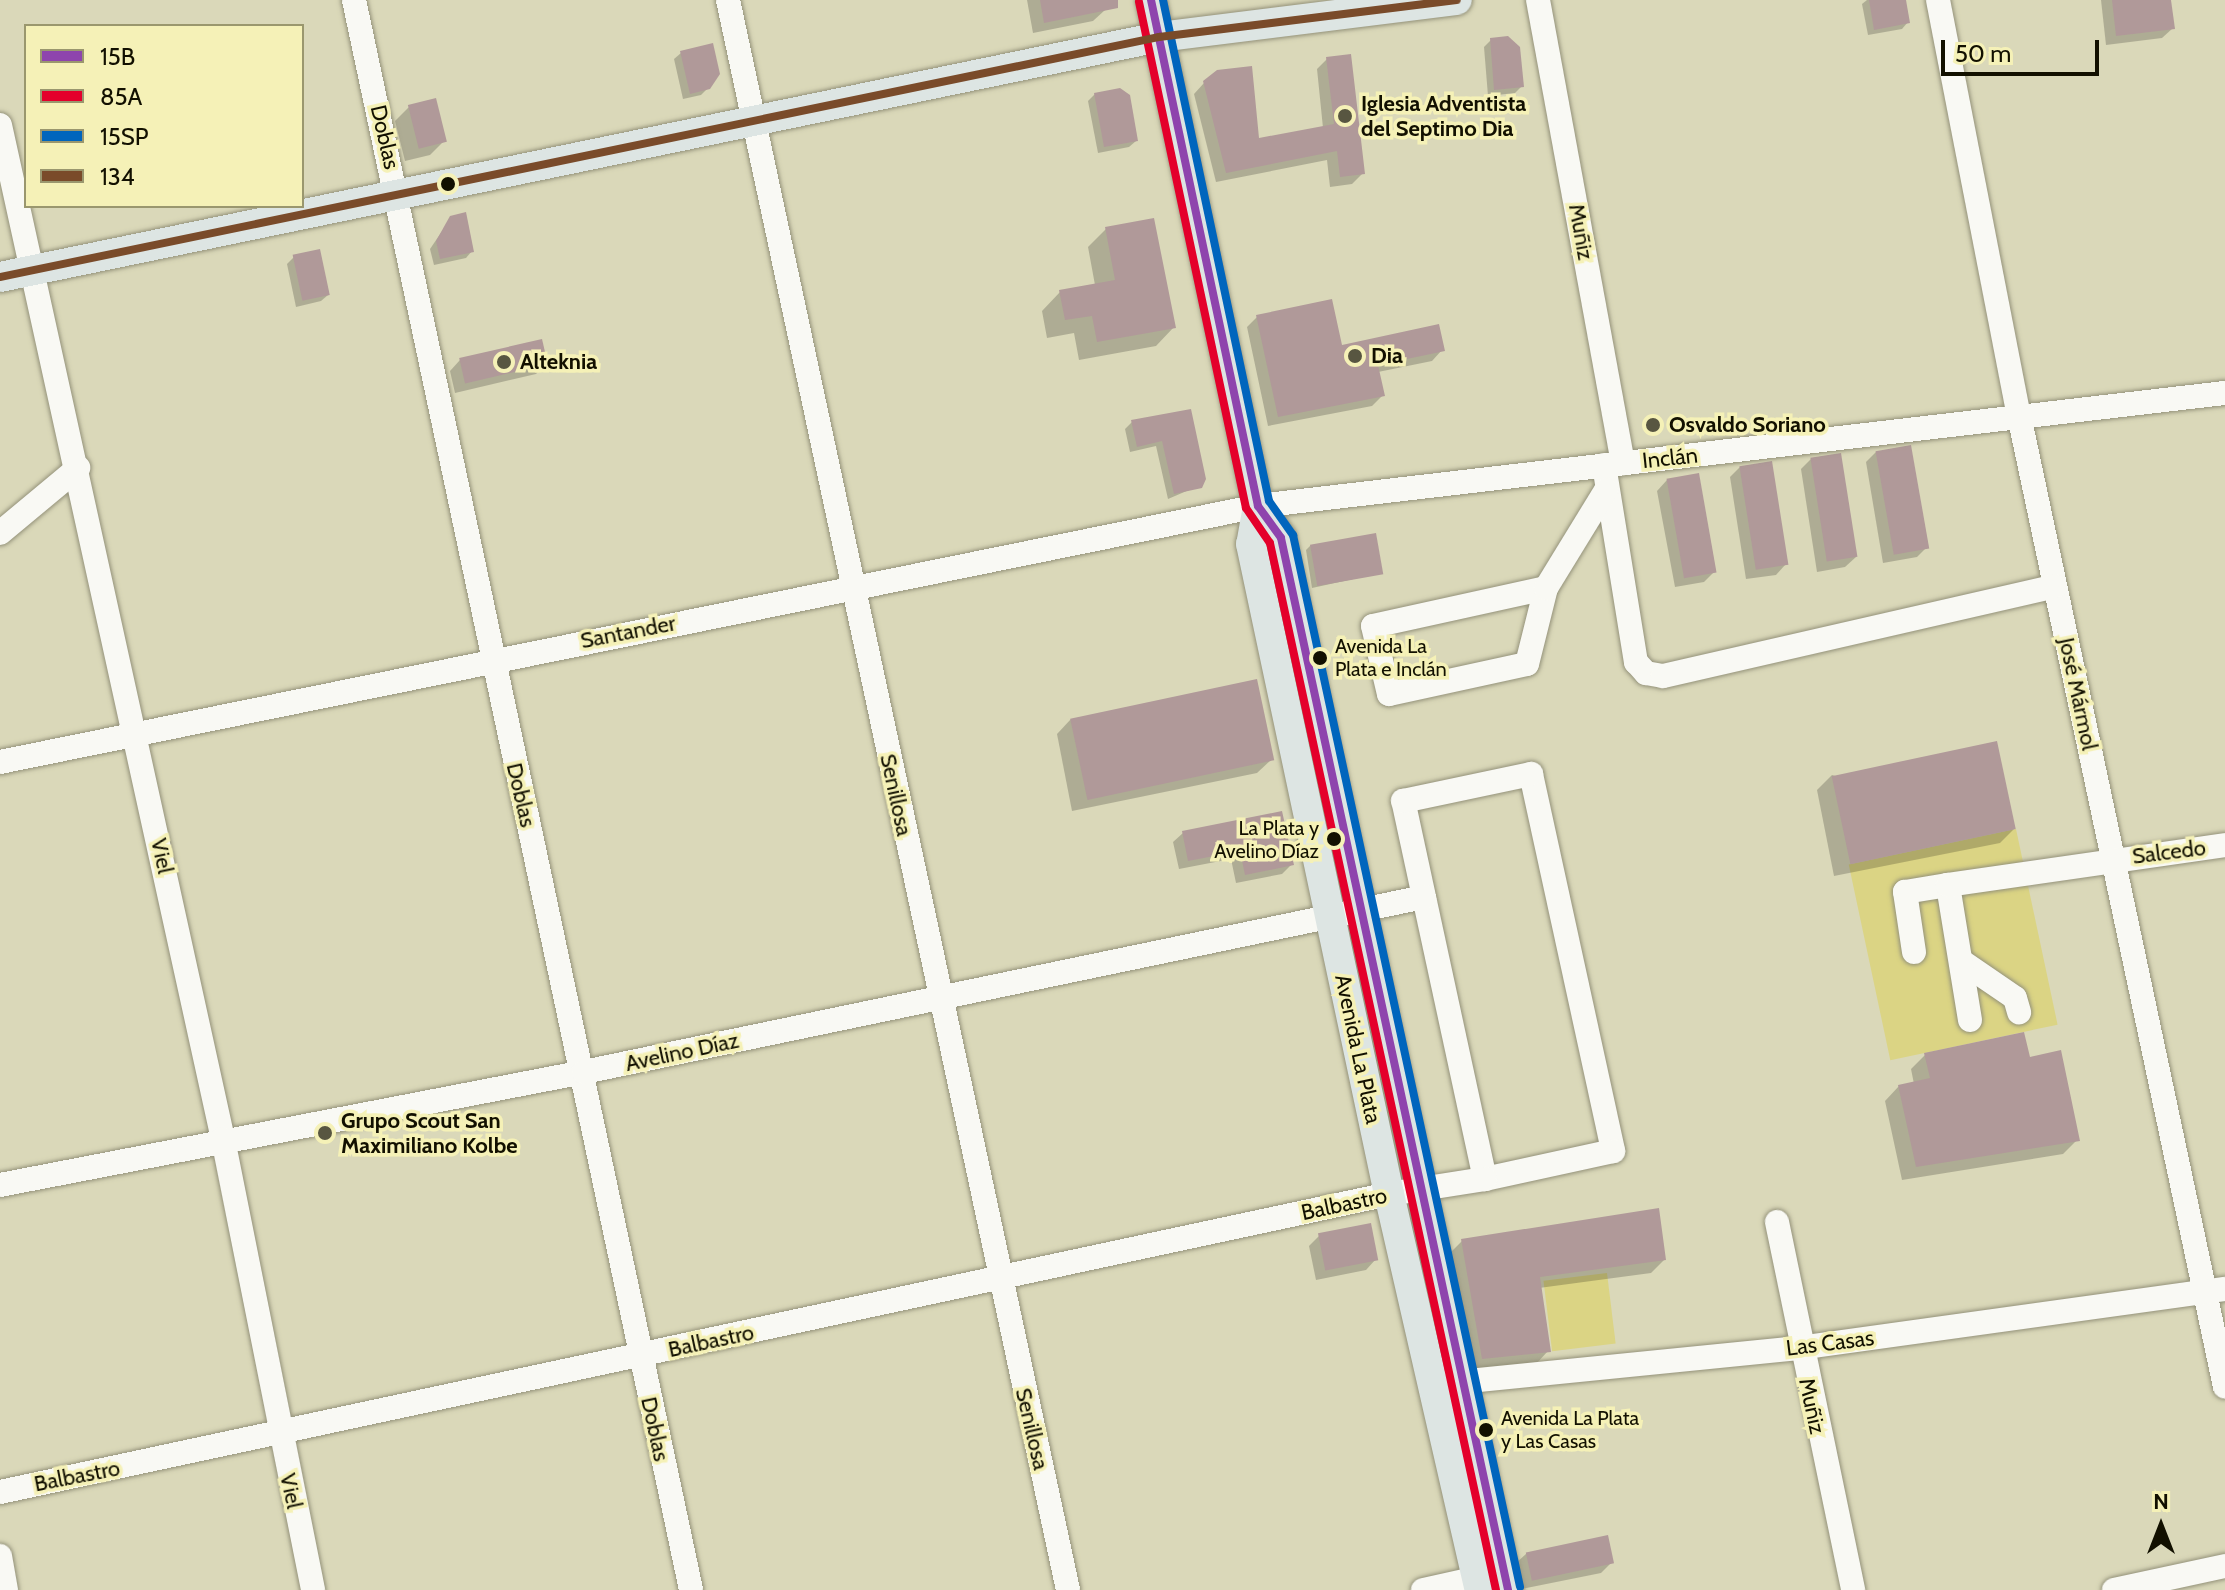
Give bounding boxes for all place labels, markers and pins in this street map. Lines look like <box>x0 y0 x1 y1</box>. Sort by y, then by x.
place label: Iglesia Adventista del Septimo Dia <box>1361 90 1526 142</box>
marker: Iglesia Adventista del Septimo Dia <box>1336 107 1354 125</box>
unlabelled marker <box>440 176 456 192</box>
place label: Dia <box>1371 343 1403 369</box>
marker: Dia <box>1346 347 1364 365</box>
place label: Alteknia <box>520 349 597 375</box>
marker: Alteknia <box>495 353 513 371</box>
place label: Osvaldo Soriano <box>1669 412 1826 438</box>
marker: Osvaldo Soriano <box>1644 416 1662 434</box>
place label: Avenida La Plata e Inclán <box>1335 634 1447 681</box>
marker: Avenida La Plata e Inclán <box>1312 650 1328 666</box>
place label: La Plata y Avelino Díaz <box>1214 816 1319 863</box>
marker: La Plata y Avelino Díaz <box>1326 831 1342 847</box>
place label: Grupo Scout San Maximiliano Kolbe <box>341 1107 518 1158</box>
marker: Grupo Scout San Maximiliano Kolbe <box>316 1124 334 1142</box>
place label: Avenida La Plata y Las Casas <box>1501 1406 1639 1453</box>
marker: Avenida La Plata y Las Casas <box>1478 1422 1494 1438</box>

